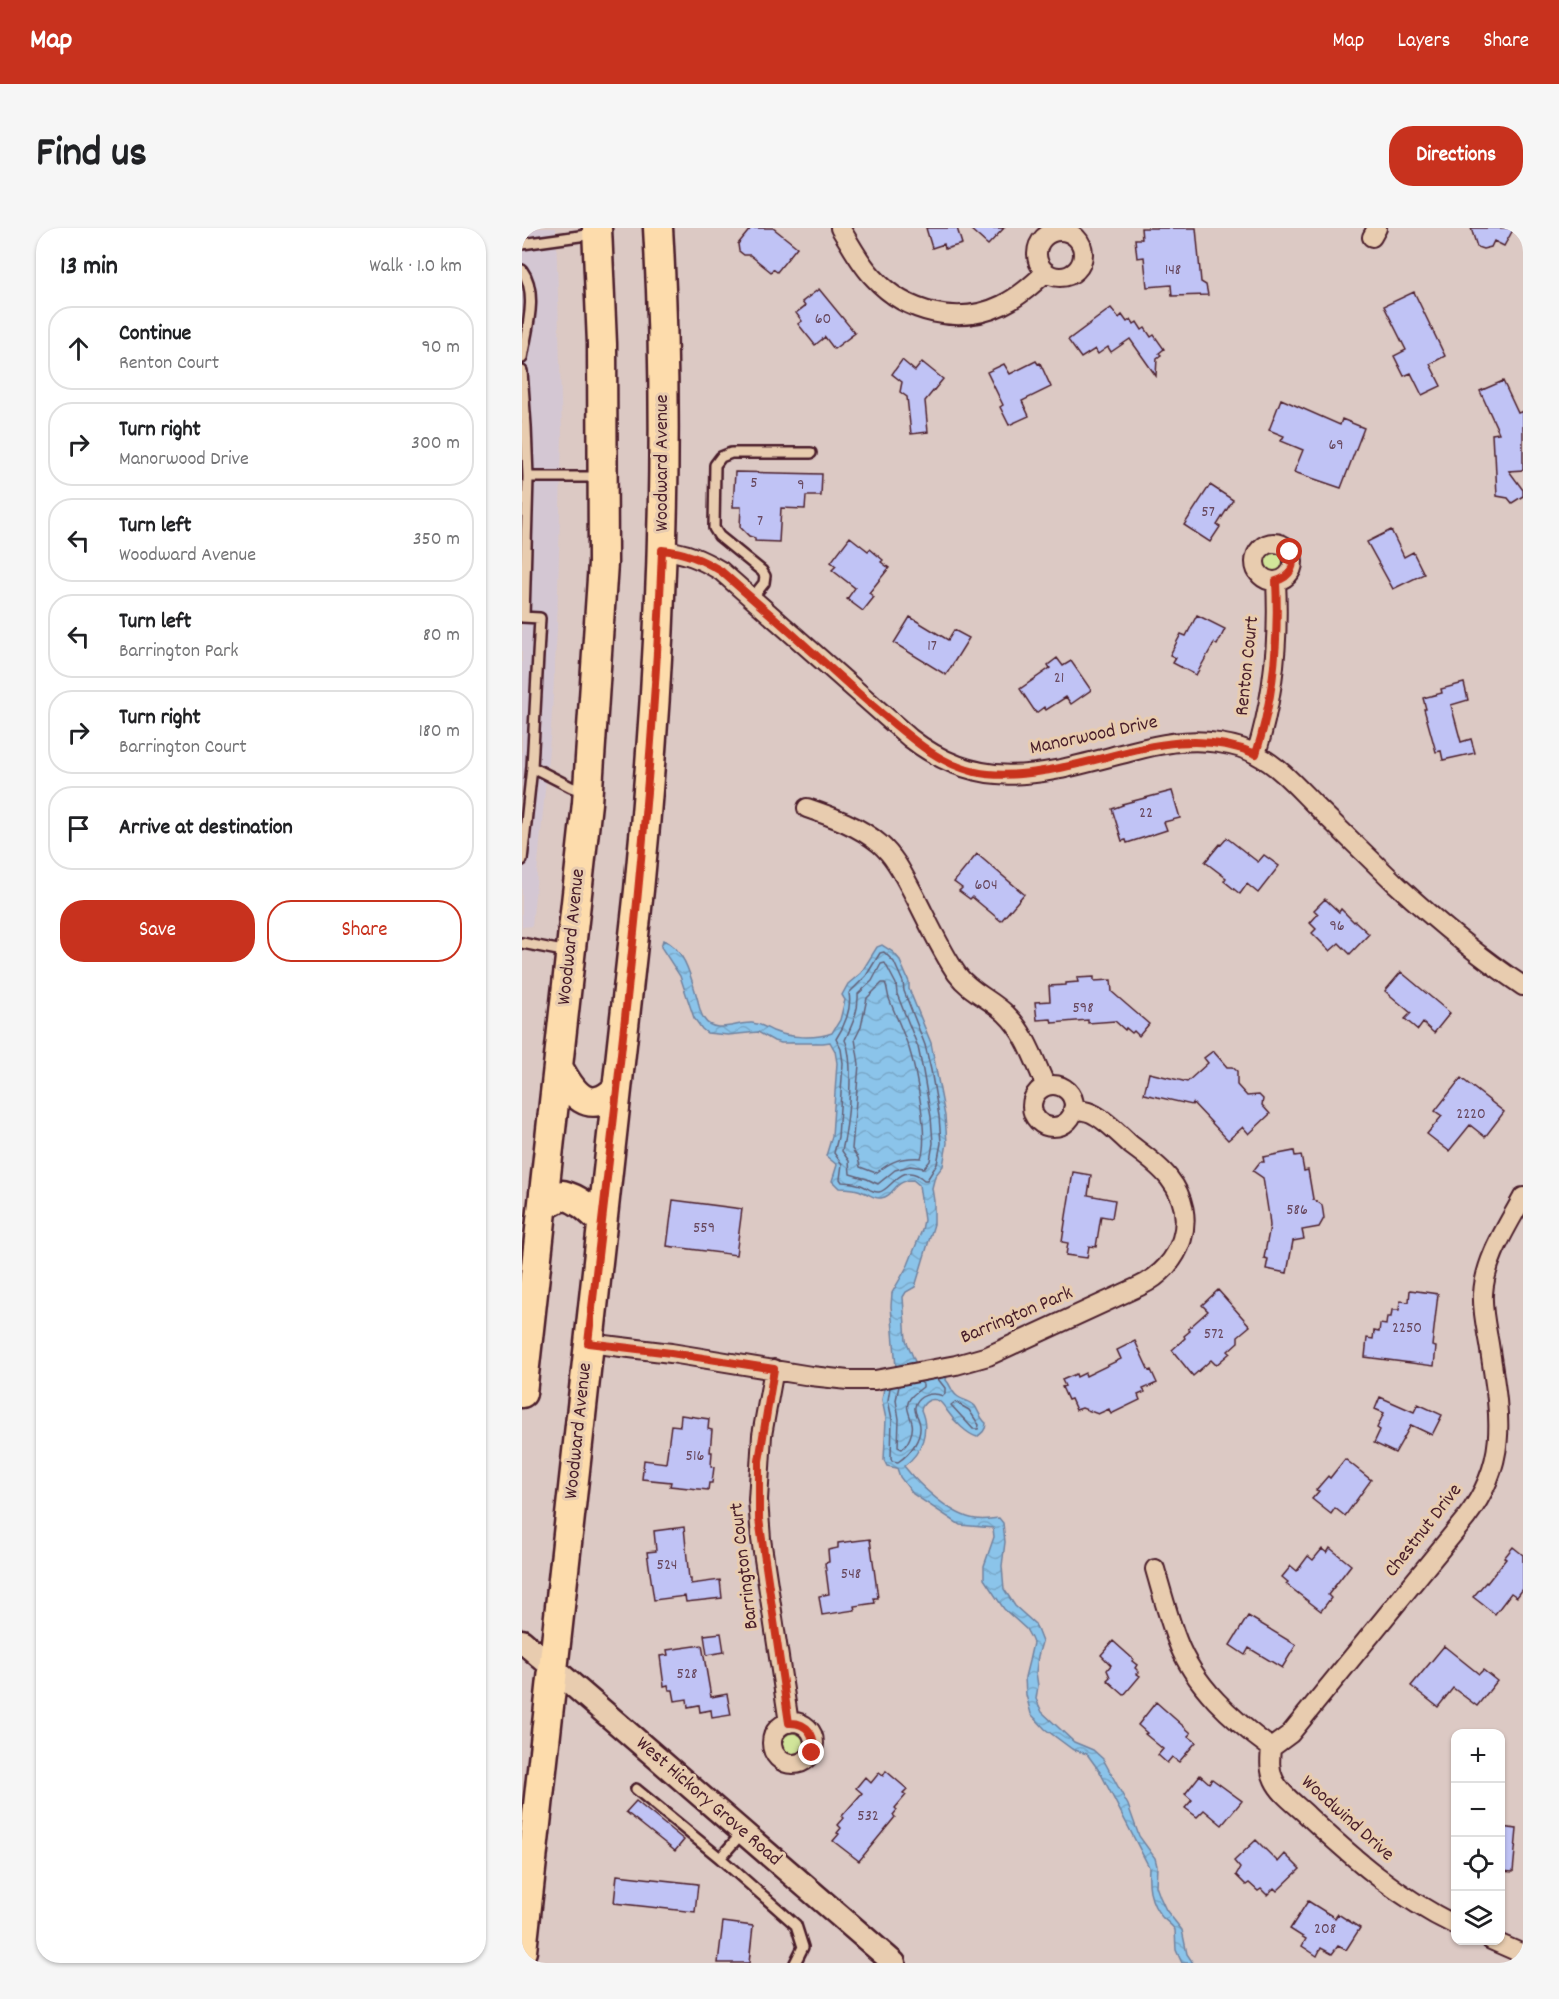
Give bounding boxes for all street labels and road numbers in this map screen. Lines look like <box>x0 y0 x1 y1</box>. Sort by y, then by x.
street label: Woodward Avenue <box>649 394 677 532</box>
street label: Renton Court <box>1229 615 1267 717</box>
street label: Manorwood Drive <box>1028 709 1161 763</box>
street label: Woodward Avenue <box>551 867 593 1007</box>
street label: Barrington Park <box>957 1280 1077 1352</box>
street label: Woodward Avenue <box>558 1361 600 1501</box>
street label: Chestnut Drive <box>1378 1478 1470 1584</box>
street label: Barrington Court <box>723 1501 767 1631</box>
street label: West Hickory Grove Road <box>629 1731 787 1873</box>
street label: Woodwind Drive <box>1294 1769 1400 1869</box>

